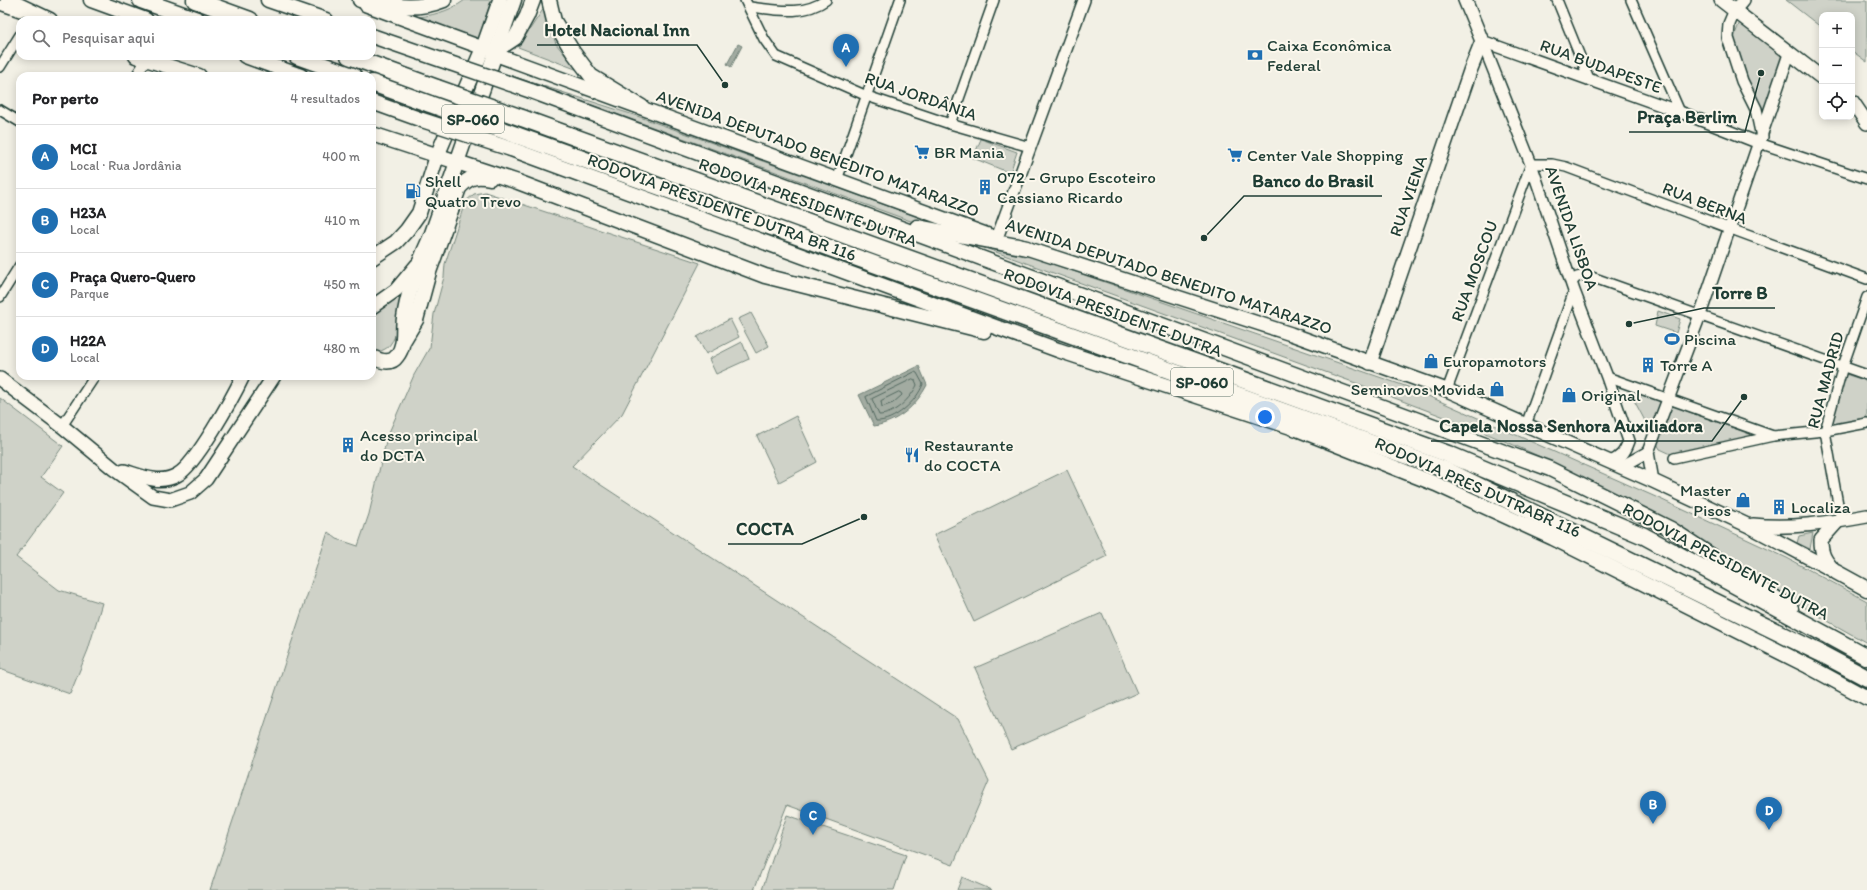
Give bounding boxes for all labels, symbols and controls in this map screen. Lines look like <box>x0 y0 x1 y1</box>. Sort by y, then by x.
map controls <box>1819 12 1855 120</box>
button: + <box>1819 12 1855 48</box>
callout: Hotel Nacional Inn <box>537 15 697 45</box>
search box <box>16 16 376 60</box>
text: Hotel Nacional Inn <box>544 19 691 41</box>
icon: search <box>30 27 52 49</box>
text: Pesquisar aqui <box>62 29 155 47</box>
pin: A <box>833 34 859 67</box>
place label: Caixa Econômica Federal <box>1267 35 1392 75</box>
street label: RUA BUDAPESTE <box>1537 35 1665 97</box>
bank icon: Caixa Econômica Federal <box>1246 46 1264 64</box>
button: − <box>1819 48 1855 84</box>
street label: RUA JORDÂNIA <box>862 67 980 125</box>
button: locate <box>1819 84 1855 120</box>
street label: AVENIDA DEPUTADO BENEDITO MATARAZZO <box>654 85 982 221</box>
text: Por perto <box>32 88 99 108</box>
text: 4 resultados <box>290 91 360 106</box>
callout: Praça Berlim <box>1629 102 1745 132</box>
road number: SP-060 <box>442 105 504 133</box>
text: Praça Berlim <box>1637 106 1738 128</box>
text: MCI <box>70 140 97 158</box>
place label: BR Mania <box>934 142 1004 162</box>
supermarket icon: BR Mania <box>913 143 931 161</box>
place label: Center Vale Shopping <box>1247 145 1403 165</box>
supermarket icon: Center Vale Shopping <box>1226 146 1244 164</box>
text: A <box>41 149 49 164</box>
text: 400 m <box>322 149 360 164</box>
street label: RODOVIA PRESIDENTE DUTRA BR 116 <box>585 149 859 265</box>
street label: RODOVIA PRESIDENTE DUTRA <box>696 153 920 251</box>
street label: RUA VIENA <box>1385 153 1431 239</box>
text: Local · Rua Jordânia <box>70 158 181 173</box>
street label: AVENIDA LISBOA <box>1541 163 1603 293</box>
callout: Banco do Brasil <box>1244 166 1382 196</box>
place label: 072 - Grupo Escoteiro Cassiano Ricardo <box>997 167 1156 207</box>
text: Banco do Brasil <box>1252 170 1375 192</box>
place label: Shell Quatro Trevo <box>425 171 521 211</box>
building icon: 072 - Grupo Escoteiro Cassiano Ricardo <box>976 178 994 196</box>
street label: RUA BERNA <box>1660 178 1750 228</box>
fuel station icon: Shell Quatro Trevo <box>404 182 422 200</box>
text: H23A <box>70 204 106 222</box>
text: B <box>41 213 49 228</box>
text: 410 m <box>324 213 360 228</box>
street label: AVENIDA DEPUTADO BENEDITO MATARAZZO <box>1003 214 1335 338</box>
street label: RUA MOSCOU <box>1446 218 1502 324</box>
text: Local <box>70 222 99 237</box>
street label: RODOVIA PRESIDENTE DUTRA <box>1001 263 1225 361</box>
text: Praça Quero-Quero <box>70 268 196 286</box>
text: C <box>41 277 49 292</box>
text: 450 m <box>323 277 360 292</box>
callout: Torre B <box>1704 278 1775 308</box>
text: Torre B <box>1711 282 1768 304</box>
text: Parque <box>70 286 109 301</box>
place label: Piscina <box>1684 329 1736 349</box>
street label: RUA MADRID <box>1802 329 1848 431</box>
sports icon: Piscina <box>1663 330 1681 348</box>
text: H22A <box>70 332 106 350</box>
text: D <box>41 341 49 356</box>
text: 480 m <box>323 341 360 356</box>
text: Local <box>70 350 99 365</box>
place label: Europamotors <box>1443 351 1546 371</box>
shop icon: Europamotors <box>1422 352 1440 370</box>
place label: Torre A <box>1660 355 1713 375</box>
building icon: Torre A <box>1639 356 1657 374</box>
road number: SP-060 <box>1171 368 1233 396</box>
place label: Seminovos Movida <box>1351 379 1485 399</box>
shop icon: Seminovos Movida <box>1488 380 1506 398</box>
place label: Original <box>1581 385 1641 405</box>
shop icon: Original <box>1560 386 1578 404</box>
your location <box>1255 407 1275 427</box>
callout: Capela Nossa Senhora Auxiliadora <box>1431 411 1712 441</box>
text: Capela Nossa Senhora Auxiliadora <box>1439 415 1703 437</box>
place label: Acesso principal do DCTA <box>360 425 478 465</box>
street label: RODOVIA PRES DUTRABR 116 <box>1372 432 1584 542</box>
place label: Restaurante do COCTA <box>924 435 1014 475</box>
building icon: Acesso principal do DCTA <box>339 436 357 454</box>
restaurant icon: Restaurante do COCTA <box>903 446 921 464</box>
place label: Master Pisos <box>1680 480 1731 520</box>
shop icon: Master Pisos <box>1734 491 1752 509</box>
place label: Localiza <box>1791 497 1851 517</box>
street label: RODOVIA PRESIDENTE DUTRA <box>1619 498 1833 624</box>
building icon: Localiza <box>1770 498 1788 516</box>
callout: COCTA <box>728 514 802 544</box>
text: COCTA <box>736 518 794 540</box>
pin: B <box>1640 791 1666 824</box>
pin: D <box>1756 797 1782 830</box>
pin: C <box>800 802 826 835</box>

